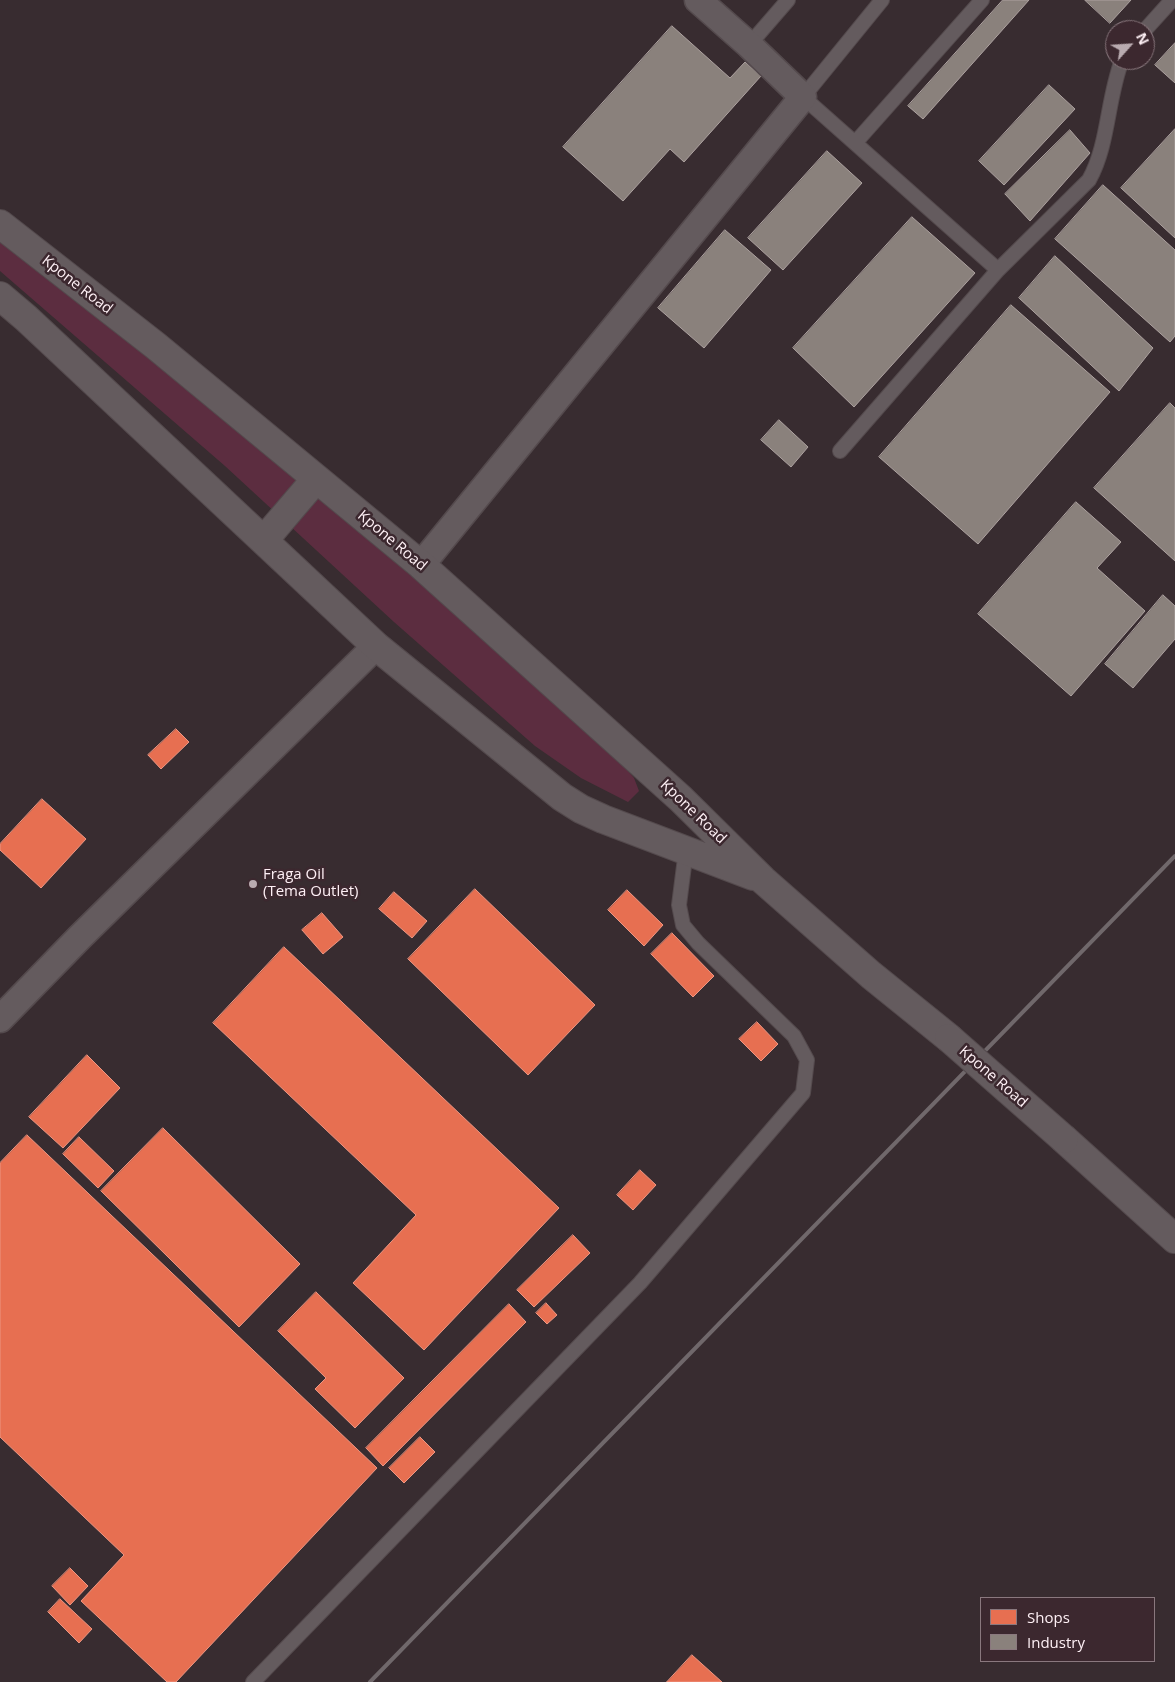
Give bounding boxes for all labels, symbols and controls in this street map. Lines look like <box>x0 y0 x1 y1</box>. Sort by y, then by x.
north arrow <box>1105 20 1155 70</box>
text: N <box>1132 29 1154 48</box>
street label: Kpone Road <box>38 252 116 318</box>
street label: Kpone Road <box>354 507 430 575</box>
street label: Kpone Road <box>656 776 730 848</box>
place label: Fraga Oil (Tema Outlet) <box>263 866 358 901</box>
marker: Fraga Oil (Tema Outlet) <box>247 878 259 890</box>
street label: Kpone Road <box>955 1042 1031 1112</box>
legend <box>980 1597 1155 1662</box>
text: Shops <box>1027 1607 1070 1627</box>
text: Industry <box>1027 1632 1085 1652</box>

